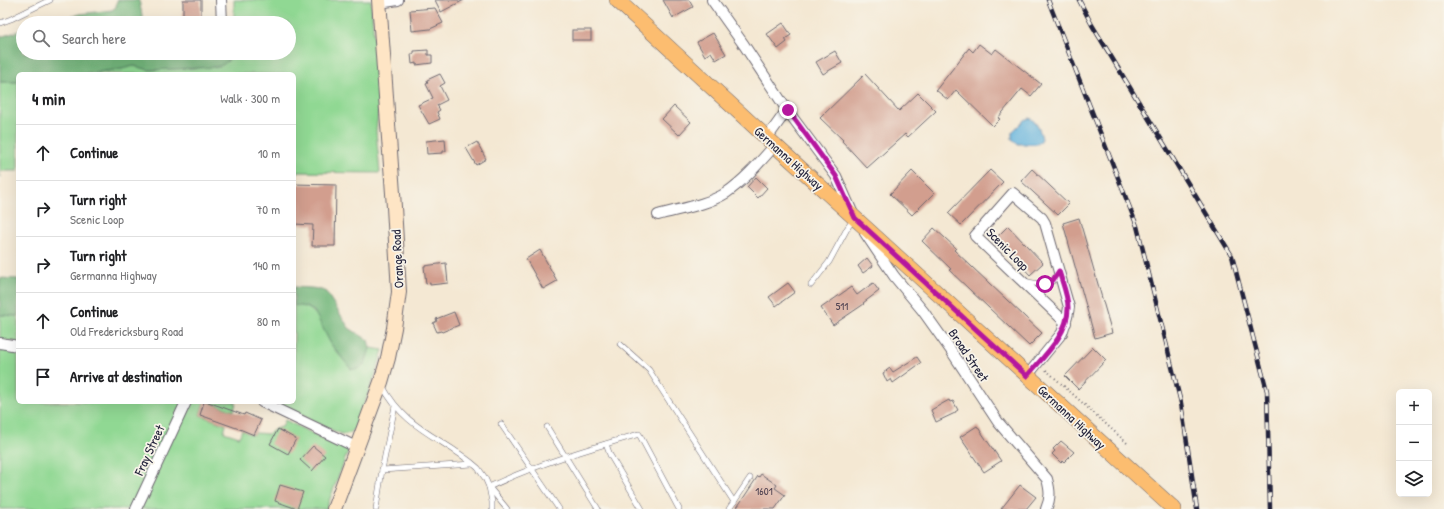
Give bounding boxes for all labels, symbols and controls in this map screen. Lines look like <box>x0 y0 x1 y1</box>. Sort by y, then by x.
search box <box>16 16 296 60</box>
icon: search <box>30 27 52 49</box>
text: Search here <box>62 28 126 49</box>
text: 4 min <box>32 87 65 110</box>
text: Walk · 300 m <box>220 89 280 107</box>
route end <box>779 101 797 119</box>
street label: Germanna Highway <box>751 122 828 194</box>
icon: ahead <box>32 142 54 164</box>
text: Continue <box>70 142 118 163</box>
text: 10 m <box>258 144 280 162</box>
text: Turn right <box>70 189 126 210</box>
icon: right <box>32 198 54 220</box>
text: 70 m <box>256 200 280 218</box>
text: Scenic Loop <box>70 210 124 228</box>
street label: Scenic Loop <box>983 224 1034 275</box>
street label: Orange Road <box>386 229 408 289</box>
text: Turn right <box>70 245 126 266</box>
icon: right <box>32 254 54 276</box>
text: 140 m <box>253 256 280 274</box>
text: Germanna Highway <box>70 266 157 284</box>
route start <box>1036 275 1054 293</box>
house number: 511 <box>836 299 848 313</box>
text: Continue <box>70 301 118 322</box>
icon: ahead <box>32 310 54 332</box>
text: 80 m <box>257 312 280 330</box>
text: Old Fredericksburg Road <box>70 322 183 340</box>
street label: Broad Street <box>945 325 994 385</box>
icon: arrive <box>32 366 54 388</box>
text: Arrive at destination <box>70 366 182 387</box>
street label: Germanna Highway <box>1034 381 1110 454</box>
map controls <box>1396 389 1432 497</box>
button: + <box>1396 389 1432 425</box>
street label: Fray Street <box>129 421 169 479</box>
button: − <box>1396 425 1432 461</box>
button: layers <box>1396 461 1432 497</box>
house number: 1601 <box>755 484 773 498</box>

